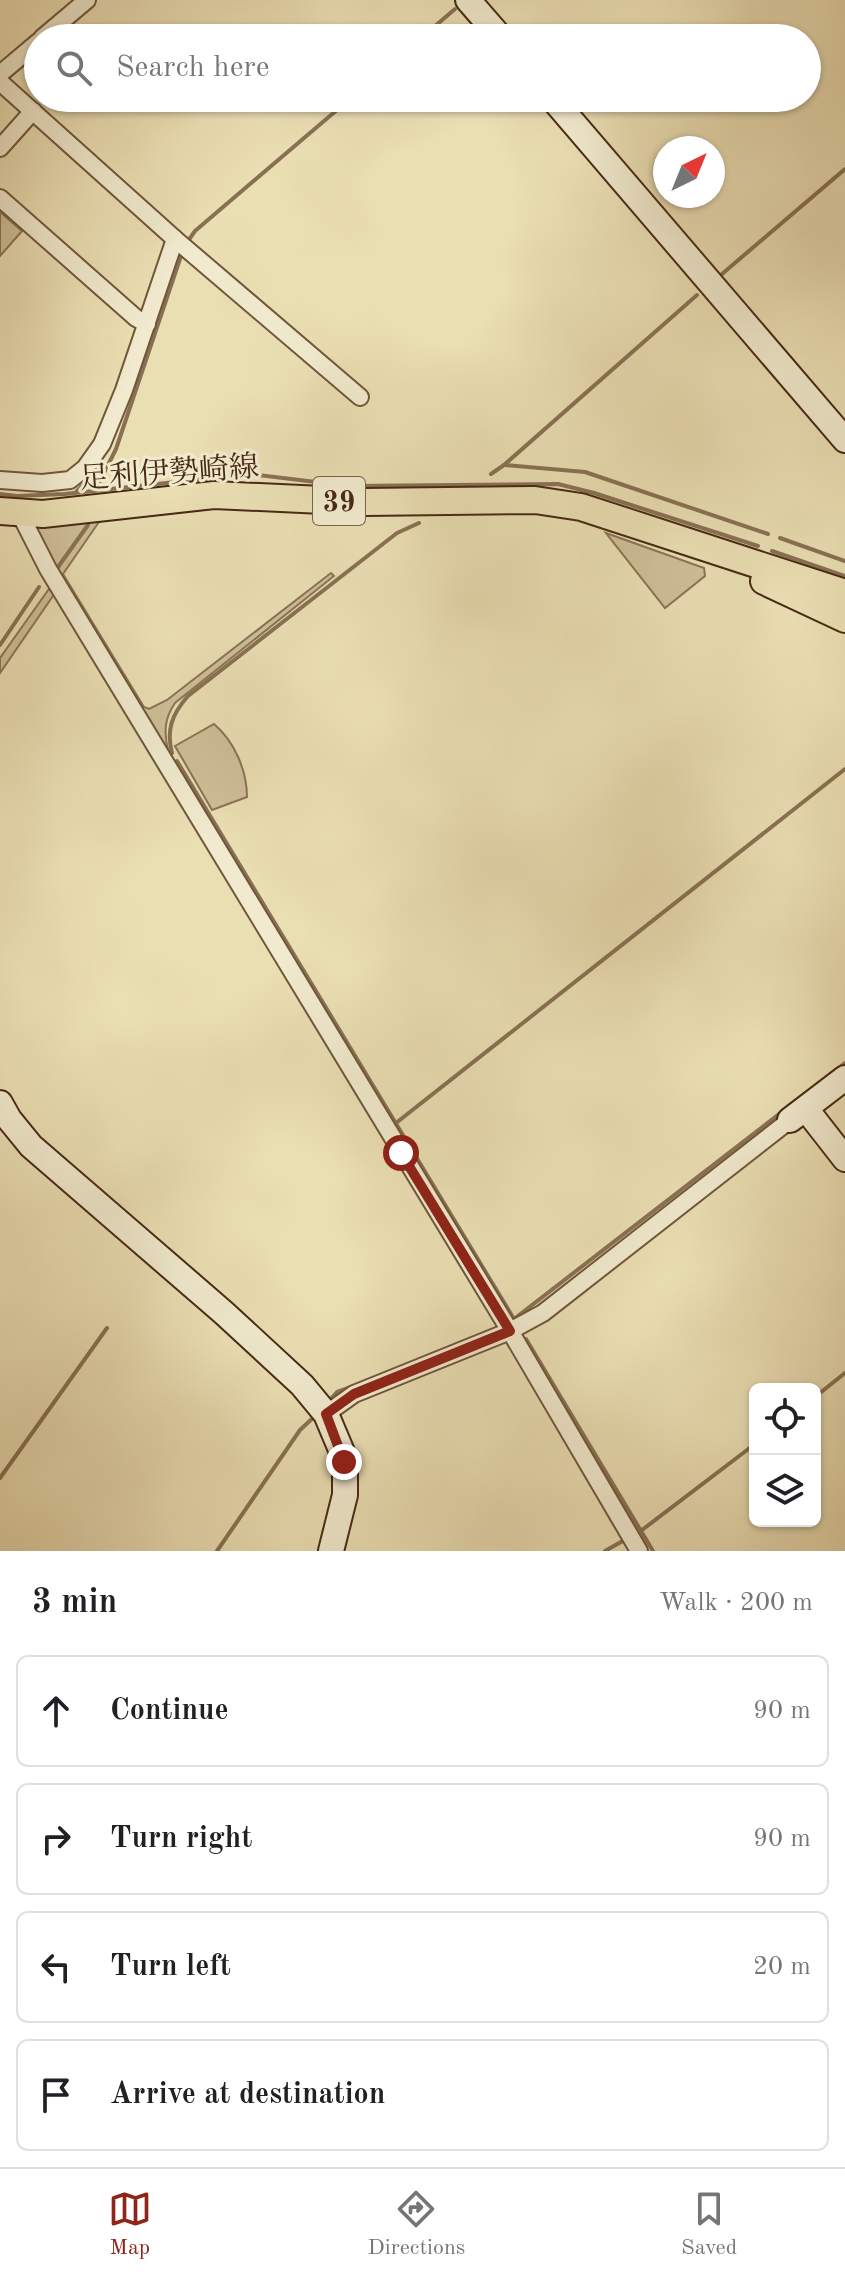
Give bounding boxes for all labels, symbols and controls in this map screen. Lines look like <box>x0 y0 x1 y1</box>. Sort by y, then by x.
search box <box>24 24 821 112</box>
icon: search <box>52 46 96 90</box>
text: Search here <box>116 53 270 83</box>
north arrow <box>653 136 725 208</box>
street label: 足利伊勢崎線 <box>78 450 260 495</box>
road number: 39 <box>313 477 365 525</box>
route start <box>383 1135 419 1171</box>
map controls <box>749 1383 821 1527</box>
button: locate <box>749 1383 821 1455</box>
route end <box>326 1444 362 1480</box>
button: layers <box>749 1455 821 1527</box>
text: 3 min <box>32 1586 117 1620</box>
text: Walk · 200 m <box>659 1590 813 1616</box>
icon: ahead <box>34 1689 78 1733</box>
text: Continue <box>110 1696 229 1726</box>
text: 90 m <box>753 1698 811 1724</box>
icon: right <box>34 1817 78 1861</box>
text: Turn right <box>110 1824 252 1854</box>
text: 90 m <box>753 1826 811 1852</box>
icon: left <box>34 1945 78 1989</box>
text: Turn left <box>110 1952 231 1982</box>
text: 20 m <box>753 1954 811 1980</box>
icon: arrive <box>34 2073 78 2117</box>
text: Arrive at destination <box>110 2080 385 2110</box>
tab: Map <box>108 2187 152 2262</box>
tab: Directions <box>368 2187 465 2262</box>
tab: Saved <box>681 2187 737 2262</box>

